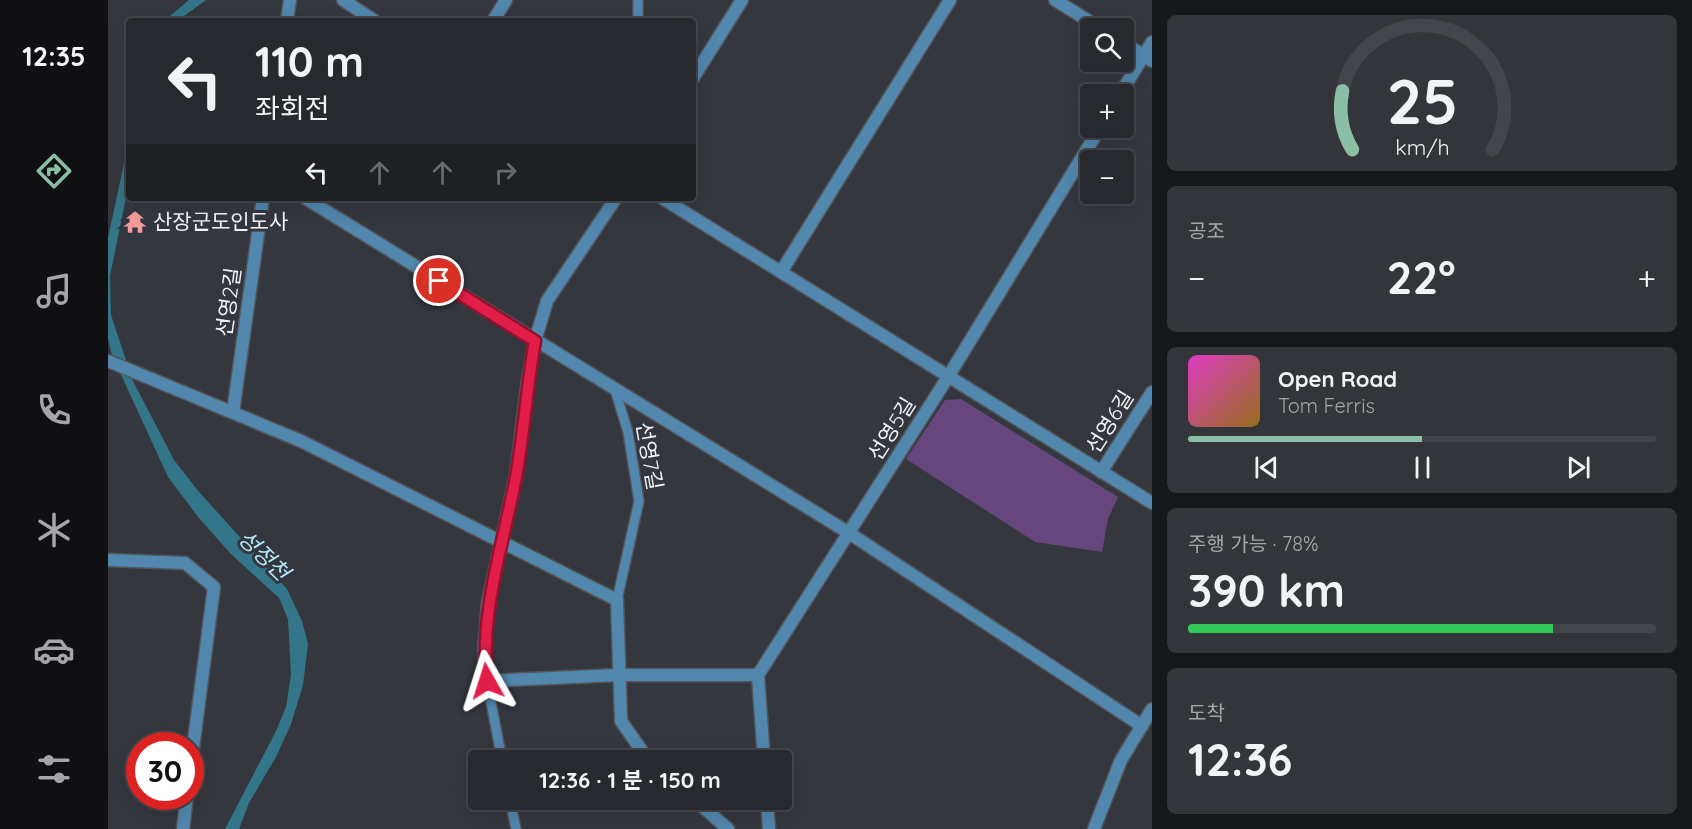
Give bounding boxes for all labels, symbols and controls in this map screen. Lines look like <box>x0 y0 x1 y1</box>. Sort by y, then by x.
map controls <box>1080 18 1134 204</box>
button: search <box>1080 18 1134 72</box>
text: 110 m <box>255 35 364 88</box>
text: 12:35 <box>22 39 86 73</box>
icon: left <box>156 42 234 120</box>
text: 25 <box>1386 62 1458 140</box>
button: + <box>1080 84 1134 138</box>
text: 좌회전 <box>255 91 330 125</box>
text: km/h <box>1395 134 1449 160</box>
icon: directions <box>33 150 75 192</box>
button: − <box>1080 150 1134 204</box>
icon: left <box>300 156 333 189</box>
icon: ahead <box>363 156 396 189</box>
icon: ahead <box>426 156 459 189</box>
icon: right <box>489 156 522 189</box>
place label: 산장군도인도사 <box>153 208 288 234</box>
temple icon: 산장군도인도사 <box>122 209 148 235</box>
text: 공조 <box>1188 218 1225 243</box>
text: 22° <box>1387 249 1456 305</box>
pin <box>413 255 464 306</box>
text: − <box>1188 257 1205 298</box>
text: + <box>1637 257 1656 298</box>
icon: arrive <box>422 264 455 297</box>
street label: 선영2길 <box>210 266 246 338</box>
icon: music <box>33 270 75 312</box>
text: Open Road <box>1278 365 1397 393</box>
street label: 선영6길 <box>1080 385 1139 458</box>
icon: phone <box>33 389 75 431</box>
street label: 선영5길 <box>862 392 921 465</box>
text: Tom Ferris <box>1278 393 1375 418</box>
street label: 선영7길 <box>631 420 669 492</box>
icon: previous <box>1250 451 1283 484</box>
icon: pause <box>1406 451 1439 484</box>
icon: next <box>1562 451 1595 484</box>
icon: climate <box>33 509 75 551</box>
water label: 성정천 <box>232 524 298 588</box>
text: 주행 가능 · 78% <box>1188 531 1318 556</box>
text: 390 km <box>1188 562 1345 618</box>
icon: car <box>33 629 75 671</box>
position arrow <box>455 649 519 713</box>
text: 도착 <box>1188 700 1225 725</box>
text: 12:36 <box>1188 731 1292 787</box>
speed limit sign: 30 <box>126 732 204 810</box>
icon: filters <box>33 748 75 790</box>
text: 12:36 · 1 분 · 150 m <box>539 766 721 794</box>

